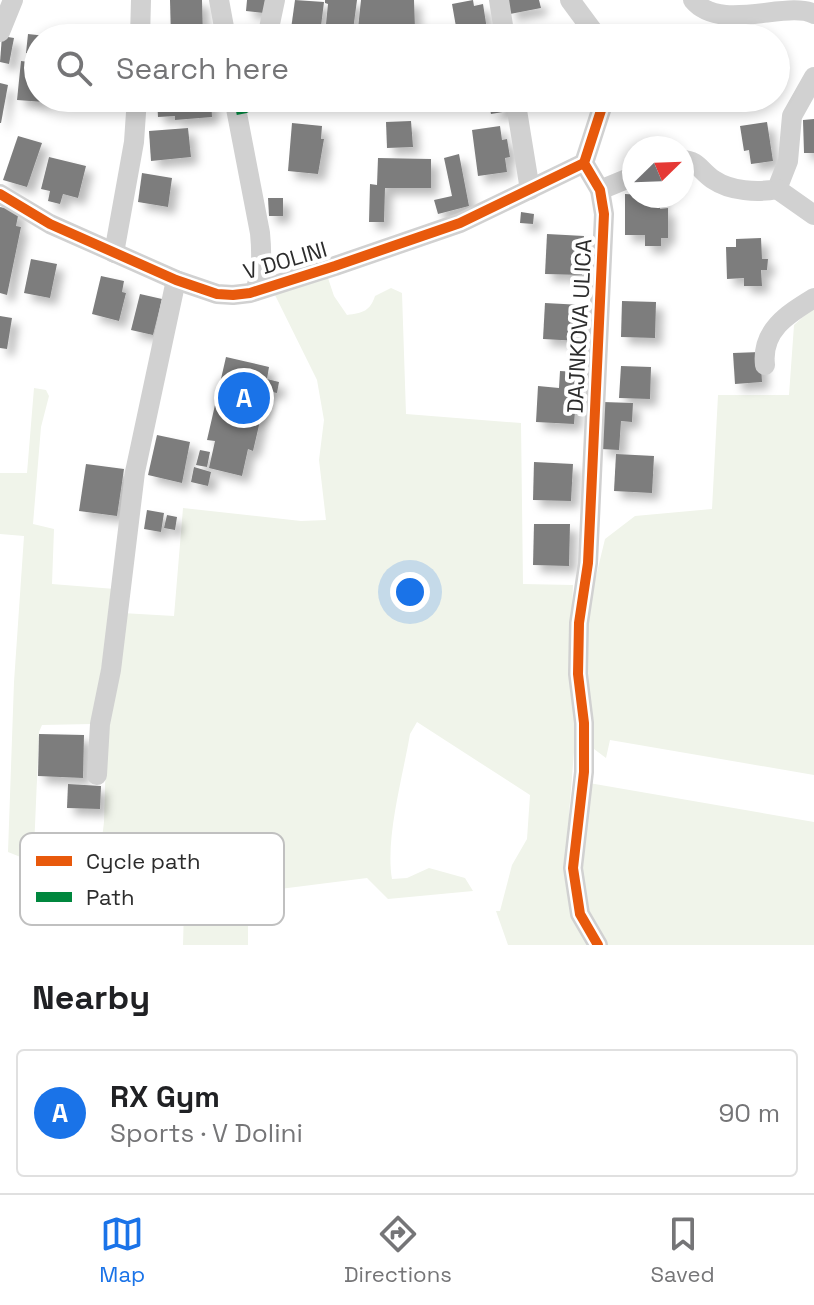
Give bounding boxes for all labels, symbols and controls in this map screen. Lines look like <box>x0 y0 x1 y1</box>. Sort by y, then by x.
search box <box>24 24 790 112</box>
icon: search <box>52 46 96 90</box>
text: Search here <box>116 49 289 88</box>
north arrow <box>622 136 694 208</box>
street label: V DOLINI <box>240 235 330 285</box>
street label: DAJNKOVA ULICA <box>560 238 598 414</box>
pin: A <box>218 368 270 428</box>
your location <box>390 572 430 612</box>
legend <box>20 833 284 925</box>
text: Cycle path <box>86 847 201 875</box>
text: Path <box>86 883 135 911</box>
text: Nearby <box>32 976 150 1019</box>
text: RX Gym <box>110 1077 220 1116</box>
text: A <box>52 1096 68 1130</box>
text: 90 m <box>718 1096 780 1130</box>
text: Sports · V Dolini <box>110 1116 303 1150</box>
tab: Map <box>99 1212 145 1288</box>
tab: Directions <box>344 1212 452 1288</box>
tab: Saved <box>650 1212 715 1288</box>

